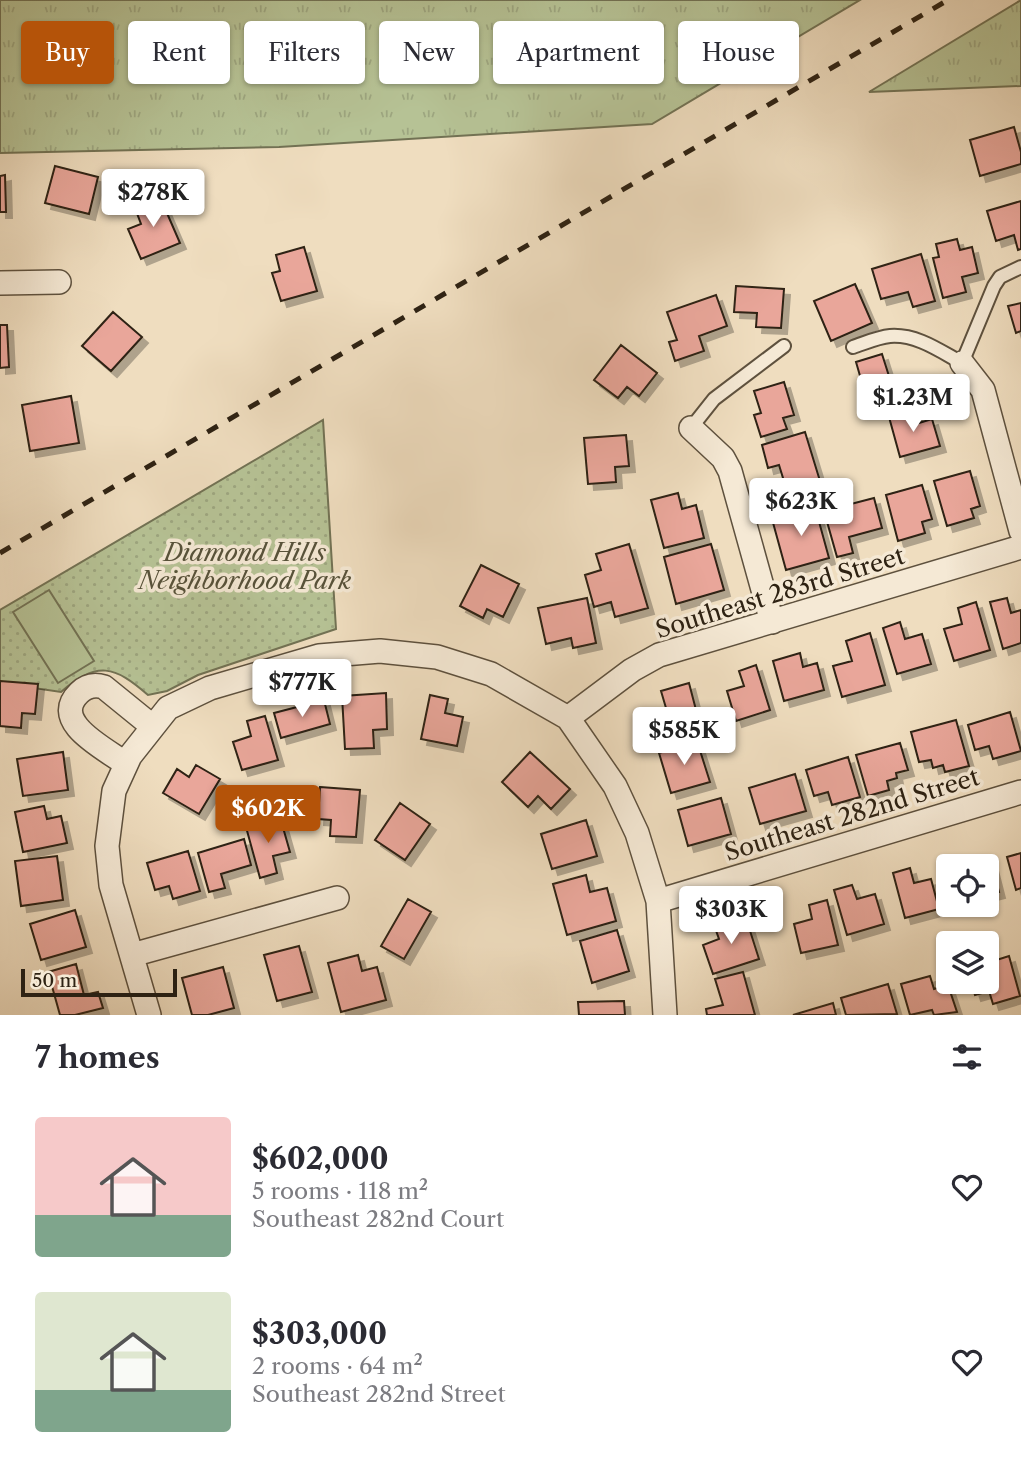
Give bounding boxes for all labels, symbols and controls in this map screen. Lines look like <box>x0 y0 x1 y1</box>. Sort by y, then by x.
chip: Buy <box>21 21 114 84</box>
chip: Rent <box>128 21 230 84</box>
chip: Filters <box>244 21 365 84</box>
chip: New <box>379 21 479 84</box>
chip: Apartment <box>493 21 664 84</box>
chip: House <box>678 21 799 84</box>
pin: $278K <box>104 170 202 229</box>
text: $278K <box>118 178 188 206</box>
pin: $1.23M <box>856 374 970 434</box>
text: $1.23M <box>873 383 953 411</box>
pin: $623K <box>752 478 850 538</box>
text: $623K <box>765 487 837 515</box>
park label: Diamond Hills Neighborhood Park <box>137 538 352 595</box>
street label: Southeast 283rd Street <box>652 541 908 644</box>
pin: $777K <box>253 660 351 719</box>
text: $777K <box>268 668 336 696</box>
pin: $585K <box>635 708 733 767</box>
text: $585K <box>649 716 719 744</box>
street label: Southeast 282nd Street <box>721 762 983 867</box>
pin: $602K <box>219 786 317 845</box>
text: $602K <box>231 794 305 822</box>
map controls <box>936 854 999 994</box>
button: locate <box>936 854 999 917</box>
pin: $303K <box>682 886 780 946</box>
text: $303K <box>695 895 767 923</box>
button: layers <box>936 931 999 994</box>
scale bar <box>21 966 177 998</box>
text: 50 m <box>32 969 77 992</box>
icon: filters <box>948 1038 986 1076</box>
text: 7 homes <box>35 1039 160 1076</box>
text: $602,000 <box>252 1140 389 1177</box>
icon: home <box>91 1145 175 1229</box>
icon: heart <box>948 1168 986 1206</box>
text: 5 rooms · 118 m² <box>252 1177 428 1205</box>
text: Southeast 282nd Court <box>252 1205 504 1233</box>
text: $303,000 <box>252 1315 387 1352</box>
icon: home <box>91 1320 175 1404</box>
icon: heart <box>948 1343 986 1381</box>
text: 2 rooms · 64 m² <box>252 1352 423 1380</box>
text: Southeast 282nd Street <box>252 1380 506 1408</box>

